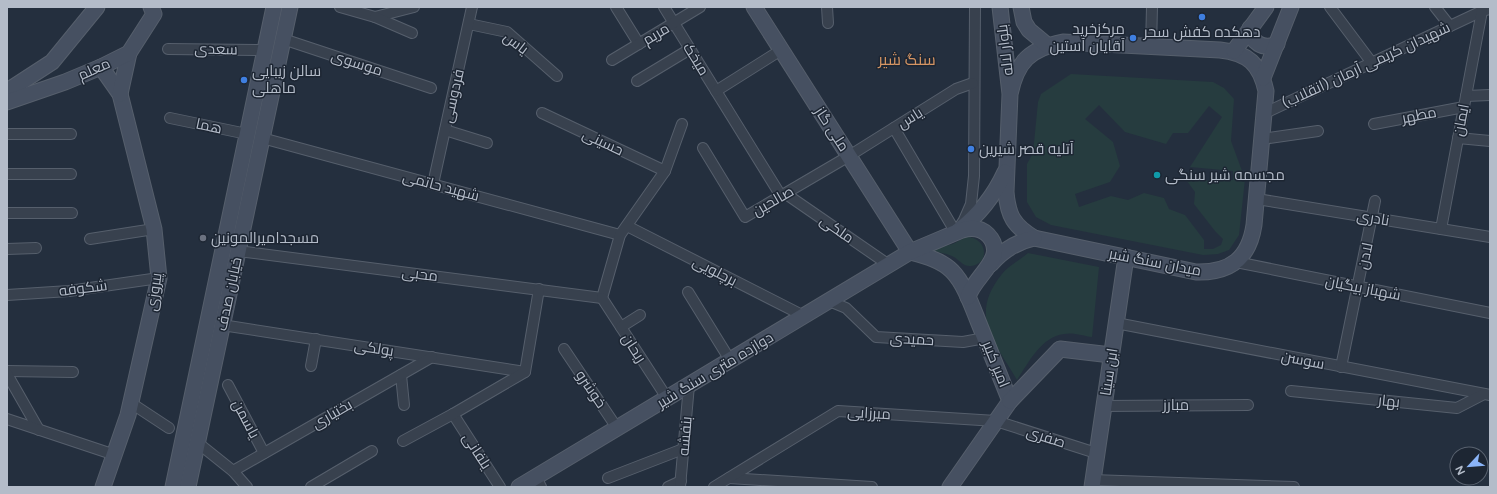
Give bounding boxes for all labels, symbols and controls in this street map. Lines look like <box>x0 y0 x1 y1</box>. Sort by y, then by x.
marker: دهکده کفش سحر <box>1197 12 1207 22</box>
street label: شهیدان کریمی آرمان (انقلاب) <box>1279 18 1453 113</box>
street label: مریم <box>639 19 673 50</box>
place label: مرکزخرید آقایان آستین <box>1050 20 1125 56</box>
street label: بلوار لاله <box>993 23 1017 77</box>
place label: دهکده کفش سحر <box>1143 23 1260 42</box>
street label: یاس <box>499 28 532 59</box>
marker: مرکزخرید آقایان آستین <box>1128 33 1138 43</box>
street label: میخک <box>679 39 713 79</box>
street label: سعدی <box>194 40 238 59</box>
street label: موسوی <box>329 46 385 81</box>
district label: سنگ شیر <box>877 50 936 69</box>
street label: معلم <box>75 54 113 85</box>
place label: سالن زیبایی ماهلی <box>252 62 321 98</box>
street label: فردوسی <box>438 67 469 125</box>
marker: سالن زیبایی ماهلی <box>239 75 249 85</box>
street label: ملی گاز <box>810 102 853 155</box>
street label: ایمان <box>1449 102 1474 138</box>
street label: یاس <box>894 103 927 134</box>
street label: مطهر <box>1399 103 1438 128</box>
street label: هما <box>194 114 224 138</box>
street label: حسینی <box>579 125 626 160</box>
place label: آتلیه قصر شیرین <box>979 140 1074 159</box>
marker: آتلیه قصر شیرین <box>966 144 976 154</box>
place label: مجسمه شیر سنگی <box>1165 166 1285 185</box>
street label: شهید حاتمی <box>400 167 481 206</box>
marker: مجسمه شیر سنگی <box>1152 170 1162 180</box>
street label: صالحین <box>749 182 797 221</box>
street label: نادری <box>1355 207 1391 230</box>
street label: ملکی <box>816 211 857 248</box>
place label: مسجدامیرالمونین <box>211 229 319 248</box>
marker: مسجدامیرالمونین <box>198 233 208 243</box>
street label: لادن <box>1353 241 1378 271</box>
street label: میدان سنگ شیر <box>1106 244 1203 281</box>
street label: برچلویی <box>689 252 740 291</box>
street label: خیابان صدف <box>212 255 247 333</box>
street label: محبی <box>401 263 439 286</box>
street label: پیروزی <box>142 272 167 312</box>
street label: شهباز بیگیان <box>1323 272 1402 305</box>
street label: شکوفه <box>58 276 108 300</box>
street label: دوازده متری سنگ شیر <box>653 328 777 413</box>
street label: حمیدی <box>889 329 935 350</box>
street label: ریحان <box>617 330 650 367</box>
street label: پولکی <box>353 336 395 361</box>
street label: امیر کبیر <box>978 337 1014 390</box>
street label: ابن سینا <box>1096 347 1123 397</box>
street label: سوسن <box>1280 347 1326 374</box>
street label: خوشرو <box>572 367 610 411</box>
street label: بهار <box>1376 391 1401 412</box>
street label: بختیاری <box>309 395 356 434</box>
street label: یاسمن <box>227 396 264 442</box>
street label: مبارز <box>1162 396 1189 414</box>
street label: میرزایی <box>847 403 891 424</box>
street label: بنفشه <box>674 416 696 456</box>
street label: صفری <box>1024 422 1068 453</box>
street label: یلفانی <box>458 429 495 473</box>
north arrow <box>1449 446 1489 486</box>
text: N <box>1453 463 1468 477</box>

